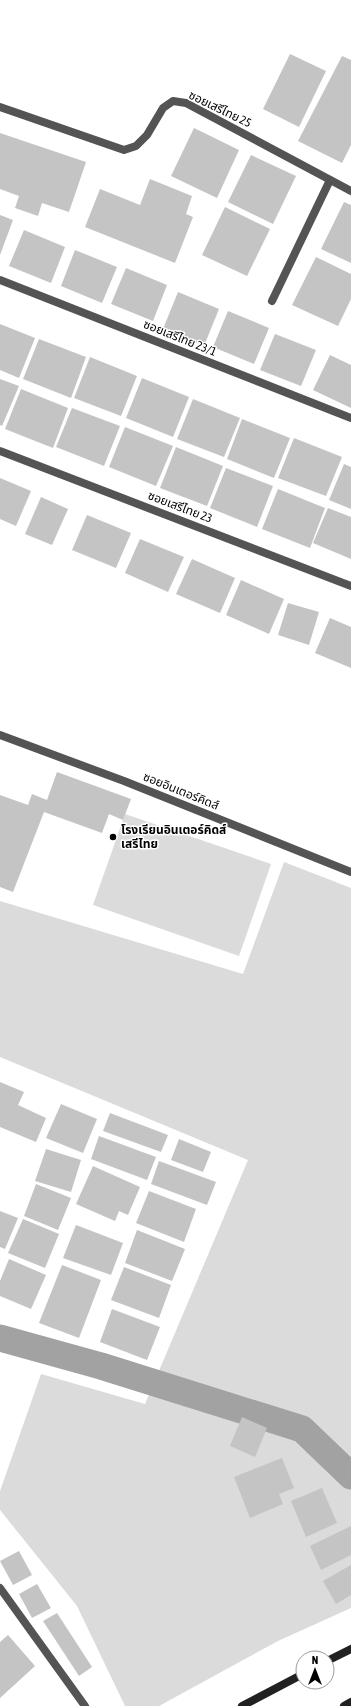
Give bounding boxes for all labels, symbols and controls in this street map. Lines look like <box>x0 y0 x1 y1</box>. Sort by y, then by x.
street label: ซอยเสรีไทย 25 <box>186 88 254 130</box>
street label: ซอยเสรีไทย 23/1 <box>141 317 219 359</box>
street label: ซอยเสรีไทย 23 <box>146 488 214 526</box>
street label: ซอยอินเตอร์คิดส์ <box>141 769 221 813</box>
place label: โรงเรียนอินเตอร์คิดส์ เสรีไทย <box>121 823 226 851</box>
marker: โรงเรียนอินเตอร์คิดส์ เสรีไทย <box>108 832 118 842</box>
north arrow <box>295 1650 335 1690</box>
text: N <box>312 1654 318 1666</box>

